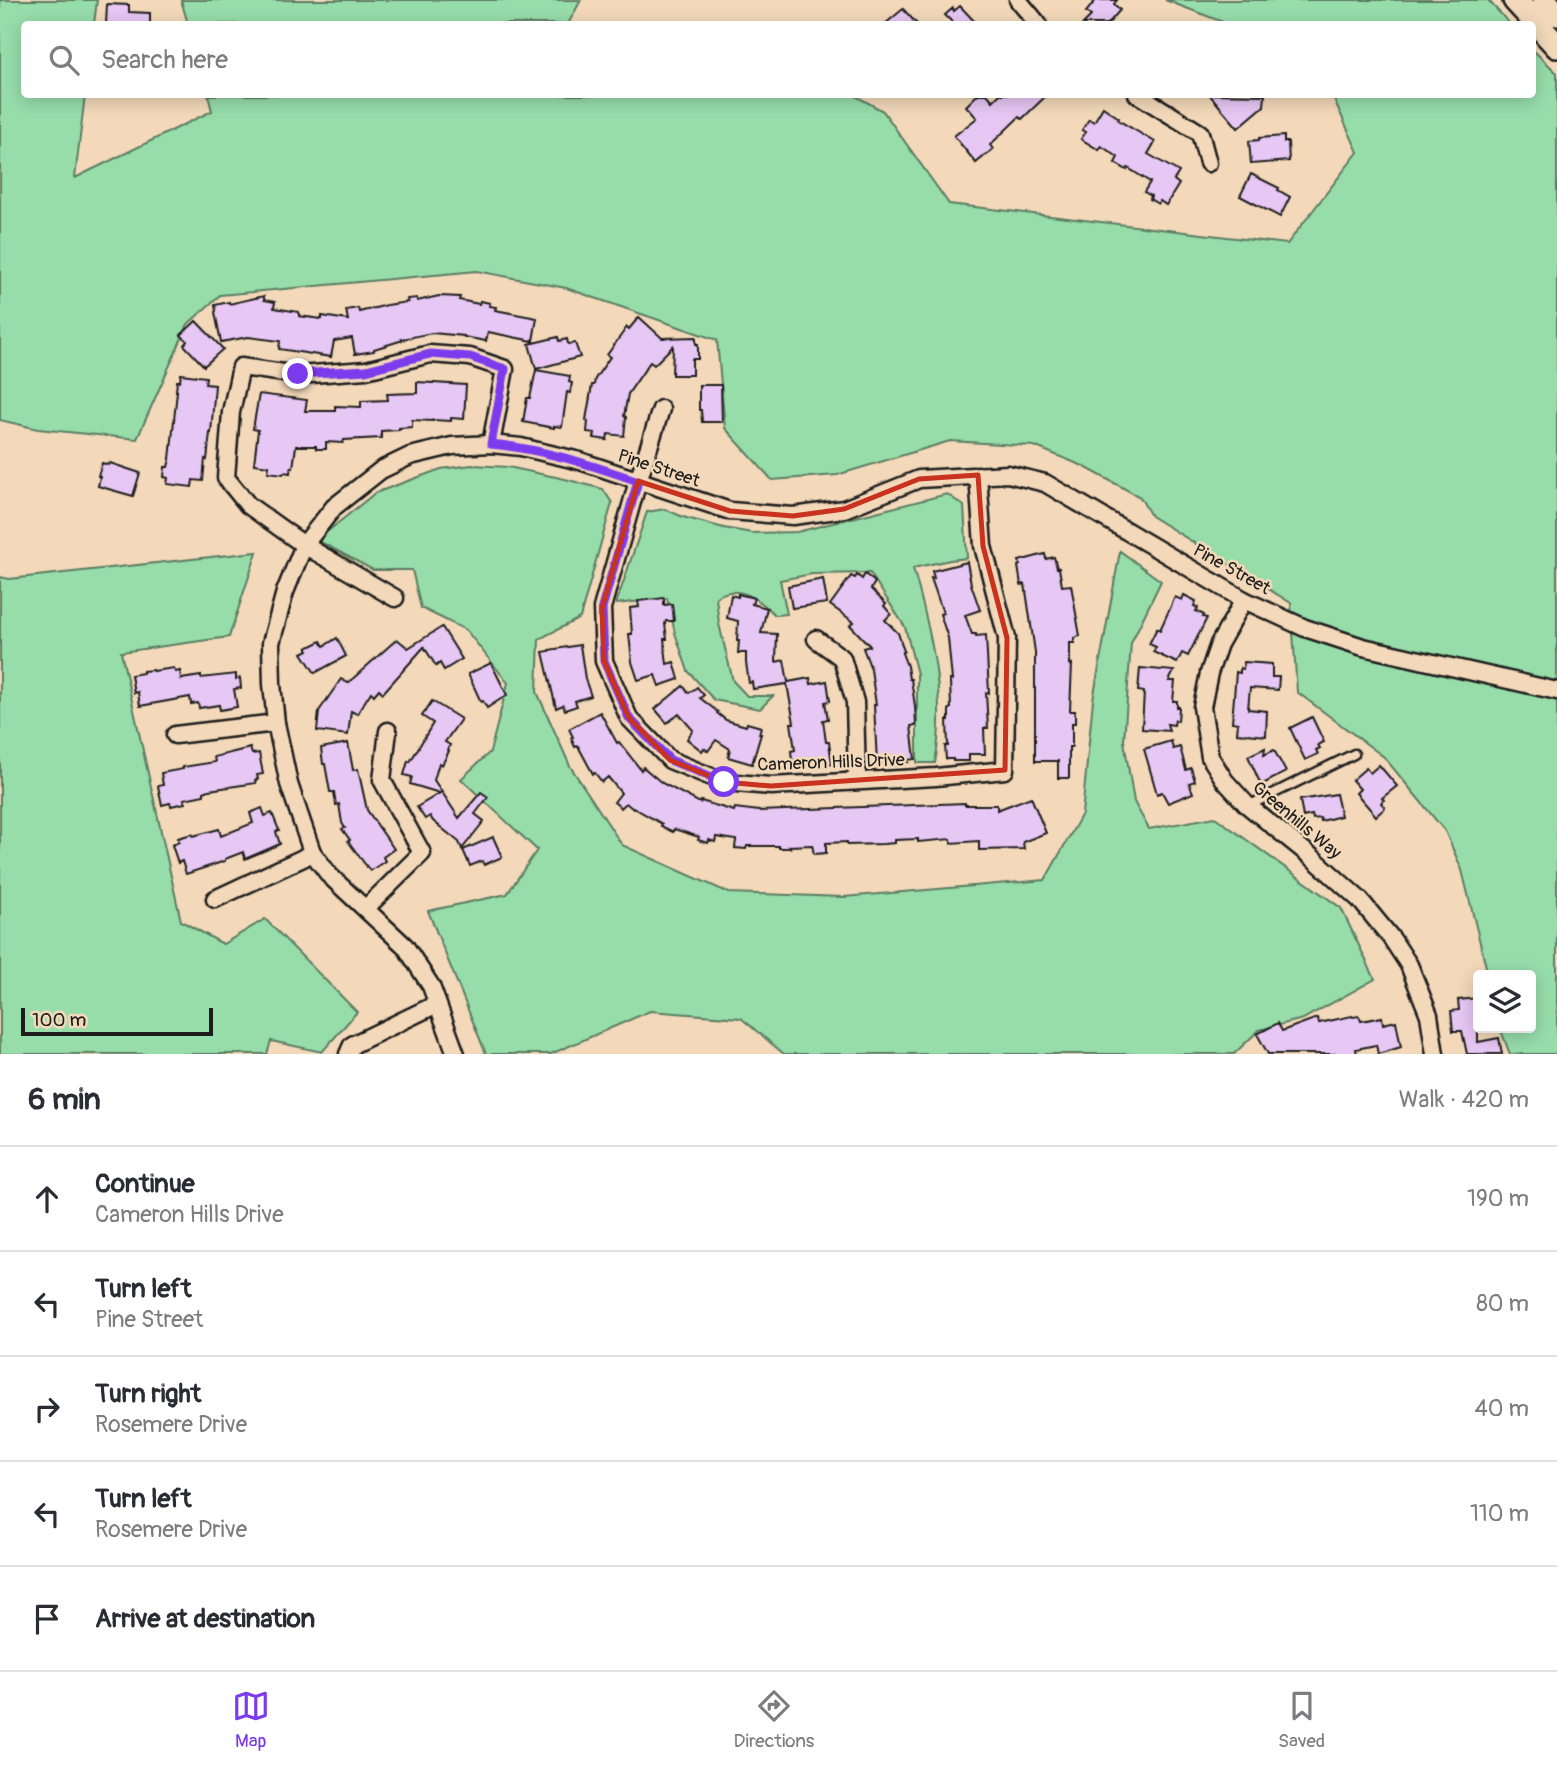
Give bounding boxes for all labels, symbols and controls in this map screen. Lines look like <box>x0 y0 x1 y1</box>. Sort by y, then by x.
search box <box>21 21 1536 98</box>
icon: search <box>45 41 83 79</box>
text: Search here <box>101 44 228 76</box>
route end <box>282 358 313 389</box>
street label: Pine Street <box>615 444 703 493</box>
street label: Pine Street <box>1189 539 1275 600</box>
street label: Cameron Hills Drive <box>757 748 905 777</box>
route start <box>708 766 739 797</box>
street label: Greenhills Way <box>1247 776 1346 865</box>
map controls <box>1473 970 1536 1033</box>
button: layers <box>1473 970 1536 1033</box>
scale bar <box>21 1005 214 1037</box>
text: 100 m <box>32 1008 86 1032</box>
text: 6 min <box>28 1081 101 1118</box>
text: Walk · 420 m <box>1399 1085 1529 1114</box>
text: Continue <box>95 1168 195 1200</box>
icon: ahead <box>28 1180 66 1218</box>
text: 190 m <box>1467 1184 1529 1213</box>
text: Cameron Hills Drive <box>95 1200 284 1229</box>
text: Turn left <box>95 1273 191 1305</box>
icon: left <box>28 1285 66 1323</box>
text: 80 m <box>1476 1289 1529 1318</box>
text: Pine Street <box>95 1305 203 1334</box>
text: Turn right <box>95 1378 201 1410</box>
icon: right <box>28 1390 66 1428</box>
text: 40 m <box>1475 1394 1529 1423</box>
text: Rosemere Drive <box>95 1410 247 1439</box>
text: Turn left <box>95 1483 191 1515</box>
icon: left <box>28 1495 66 1533</box>
text: 110 m <box>1470 1499 1529 1528</box>
text: Rosemere Drive <box>95 1515 247 1544</box>
icon: arrive <box>28 1600 66 1638</box>
text: Arrive at destination <box>95 1603 315 1635</box>
tab: Map <box>232 1687 270 1753</box>
tab: Directions <box>734 1687 814 1753</box>
tab: Saved <box>1278 1687 1325 1753</box>

